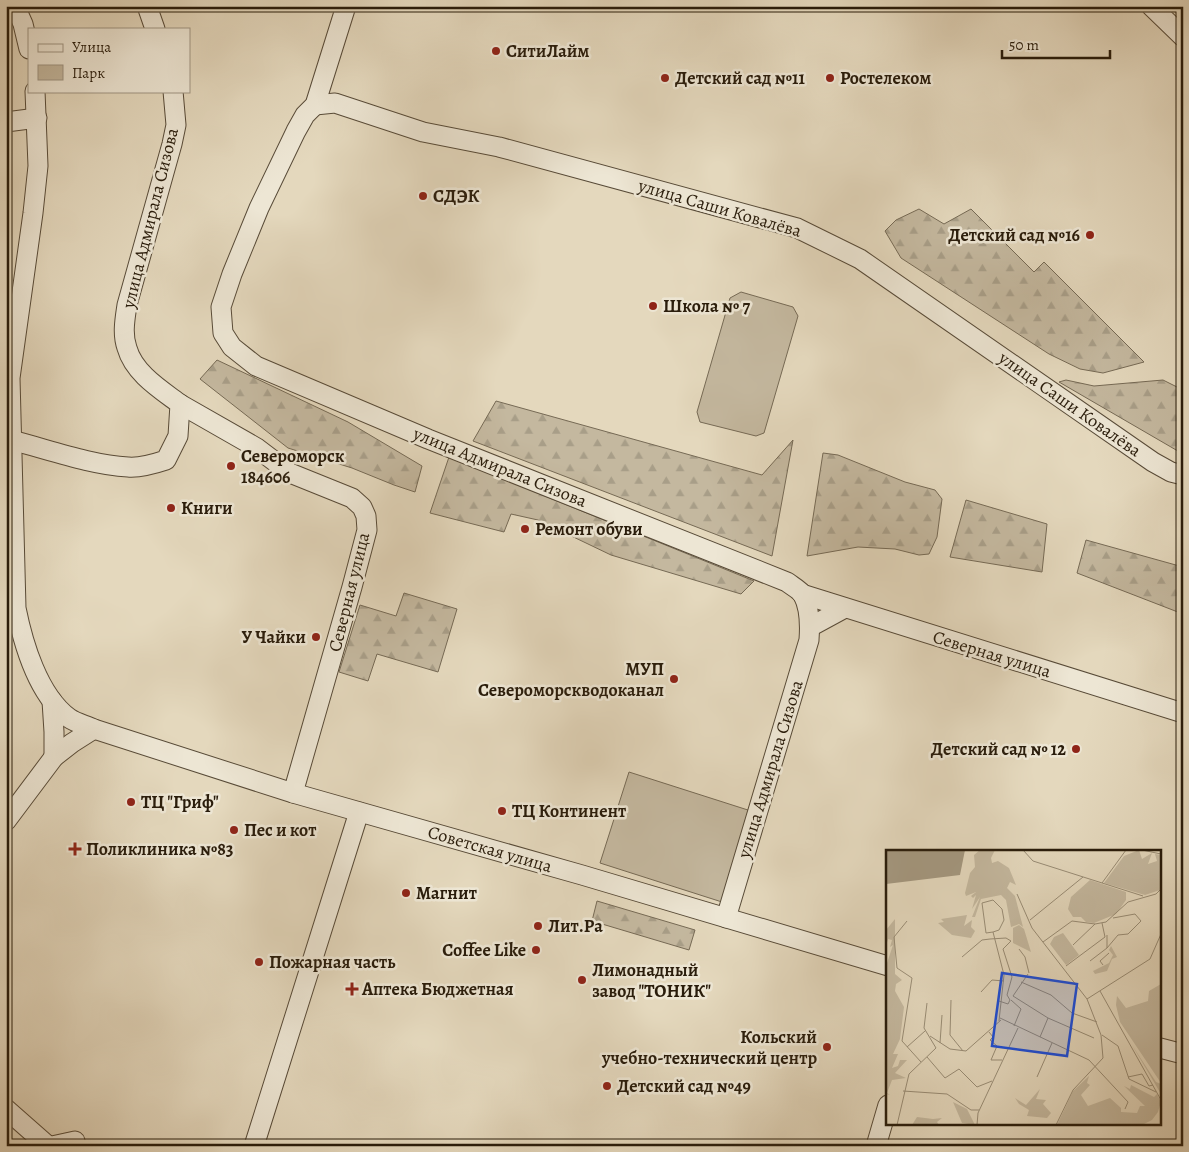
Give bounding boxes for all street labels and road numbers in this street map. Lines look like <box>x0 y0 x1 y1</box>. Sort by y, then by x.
street label: улица Адмирала Сизова <box>116 125 184 312</box>
street label: улица Саши Ковалёва <box>635 173 805 243</box>
street label: улица Саши Ковалёва <box>993 345 1147 463</box>
street label: улица Адмирала Сизова <box>409 421 591 513</box>
street label: Северная улица <box>323 529 376 654</box>
street label: Северная улица <box>930 625 1055 684</box>
street label: улица Адмирала Сизова <box>731 676 809 862</box>
street label: Советская улица <box>425 820 556 878</box>

